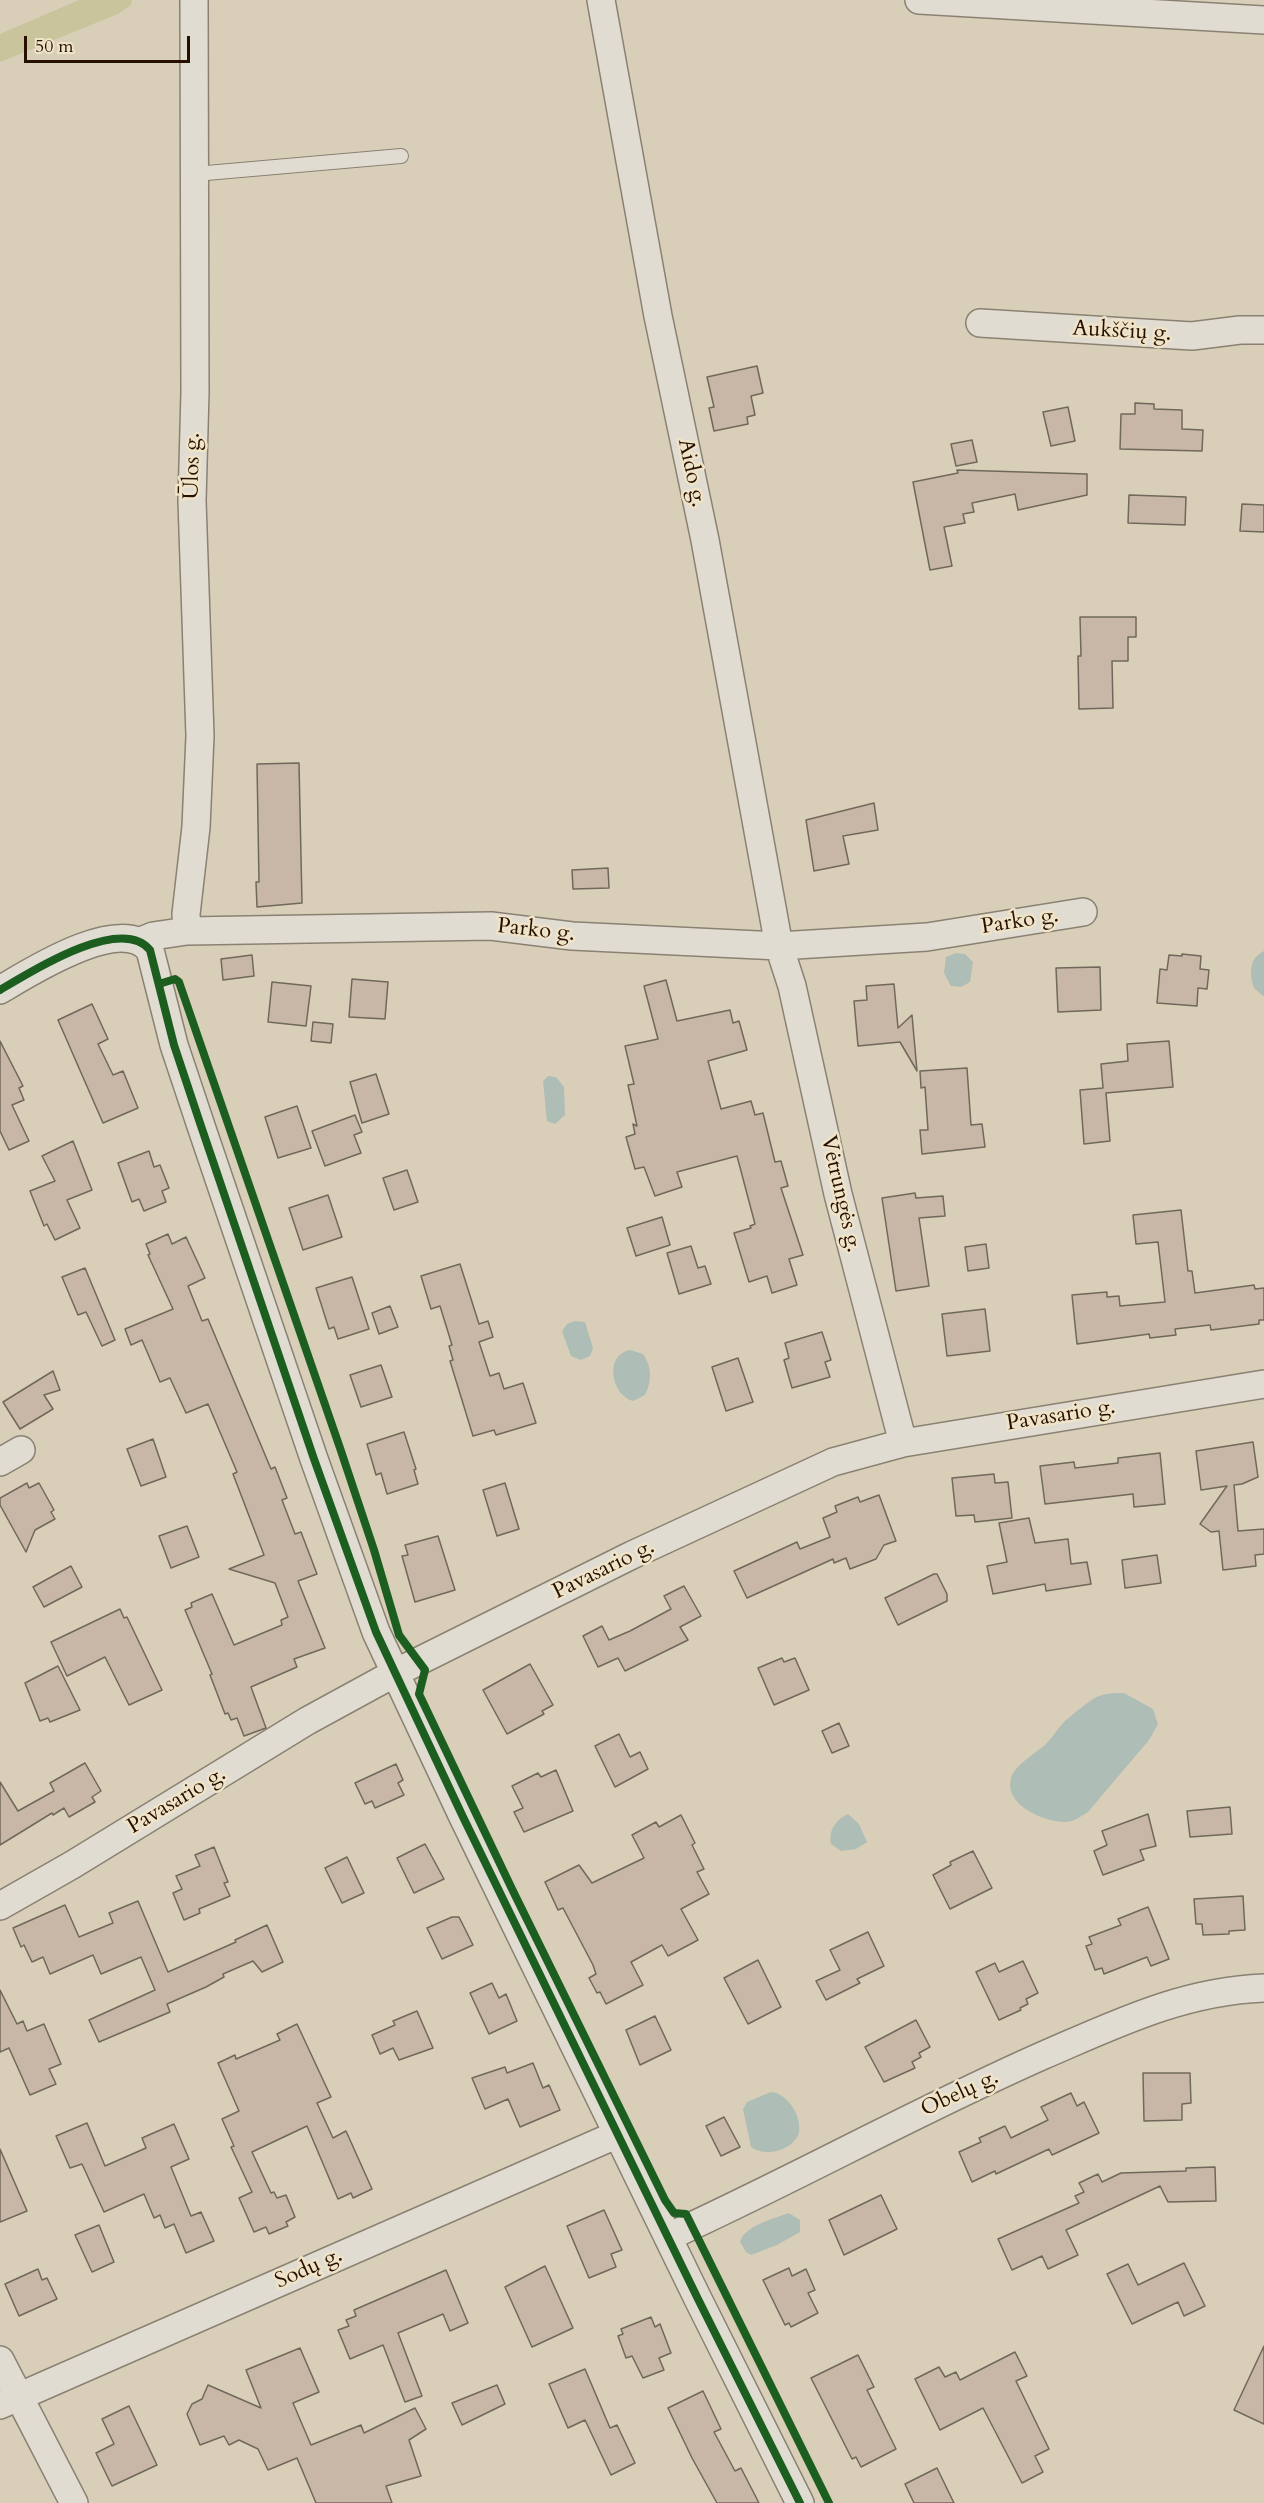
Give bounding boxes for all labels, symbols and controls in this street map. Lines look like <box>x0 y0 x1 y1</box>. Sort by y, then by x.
scale bar <box>27 24 194 62</box>
text: 50 m <box>35 34 74 59</box>
street label: Aukščių g. <box>1072 316 1172 348</box>
street label: Ūlos g. <box>179 432 207 500</box>
street label: Aido g. <box>671 436 711 510</box>
street label: Parko g. <box>979 903 1061 941</box>
street label: Parko g. <box>496 914 576 948</box>
street label: Vėtrungės g. <box>814 1133 866 1255</box>
street label: Pavasario g. <box>1005 1394 1117 1438</box>
street label: Pavasario g. <box>549 1534 659 1606</box>
street label: Pavasario g. <box>123 1761 231 1841</box>
street label: Obelų g. <box>917 2065 1003 2123</box>
street label: Sodų g. <box>271 2243 347 2295</box>

